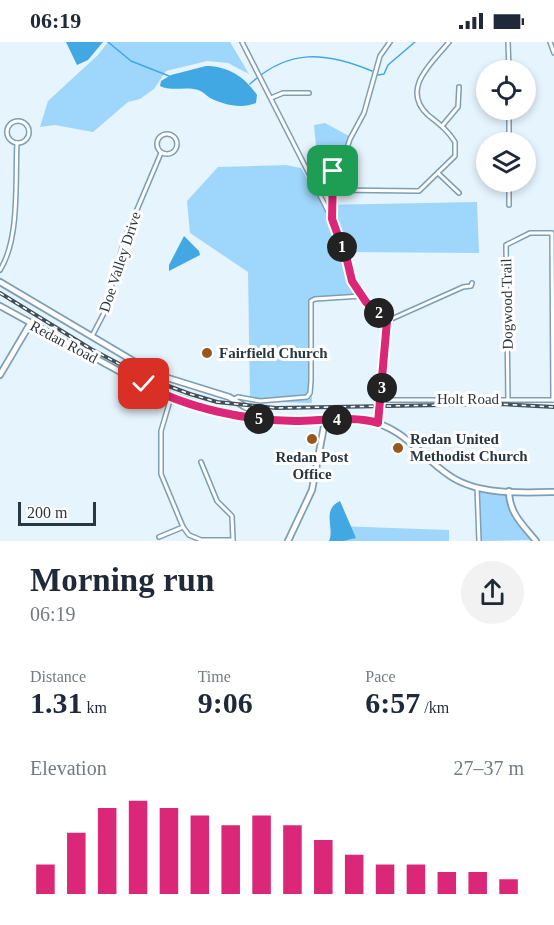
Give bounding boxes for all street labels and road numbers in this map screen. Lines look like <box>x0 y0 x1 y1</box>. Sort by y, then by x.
street label: Doe Valley Drive <box>96 209 144 314</box>
street label: Dogwood Trail <box>498 258 516 350</box>
street label: Redan Road <box>28 318 101 367</box>
street label: Holt Road <box>437 391 500 407</box>

